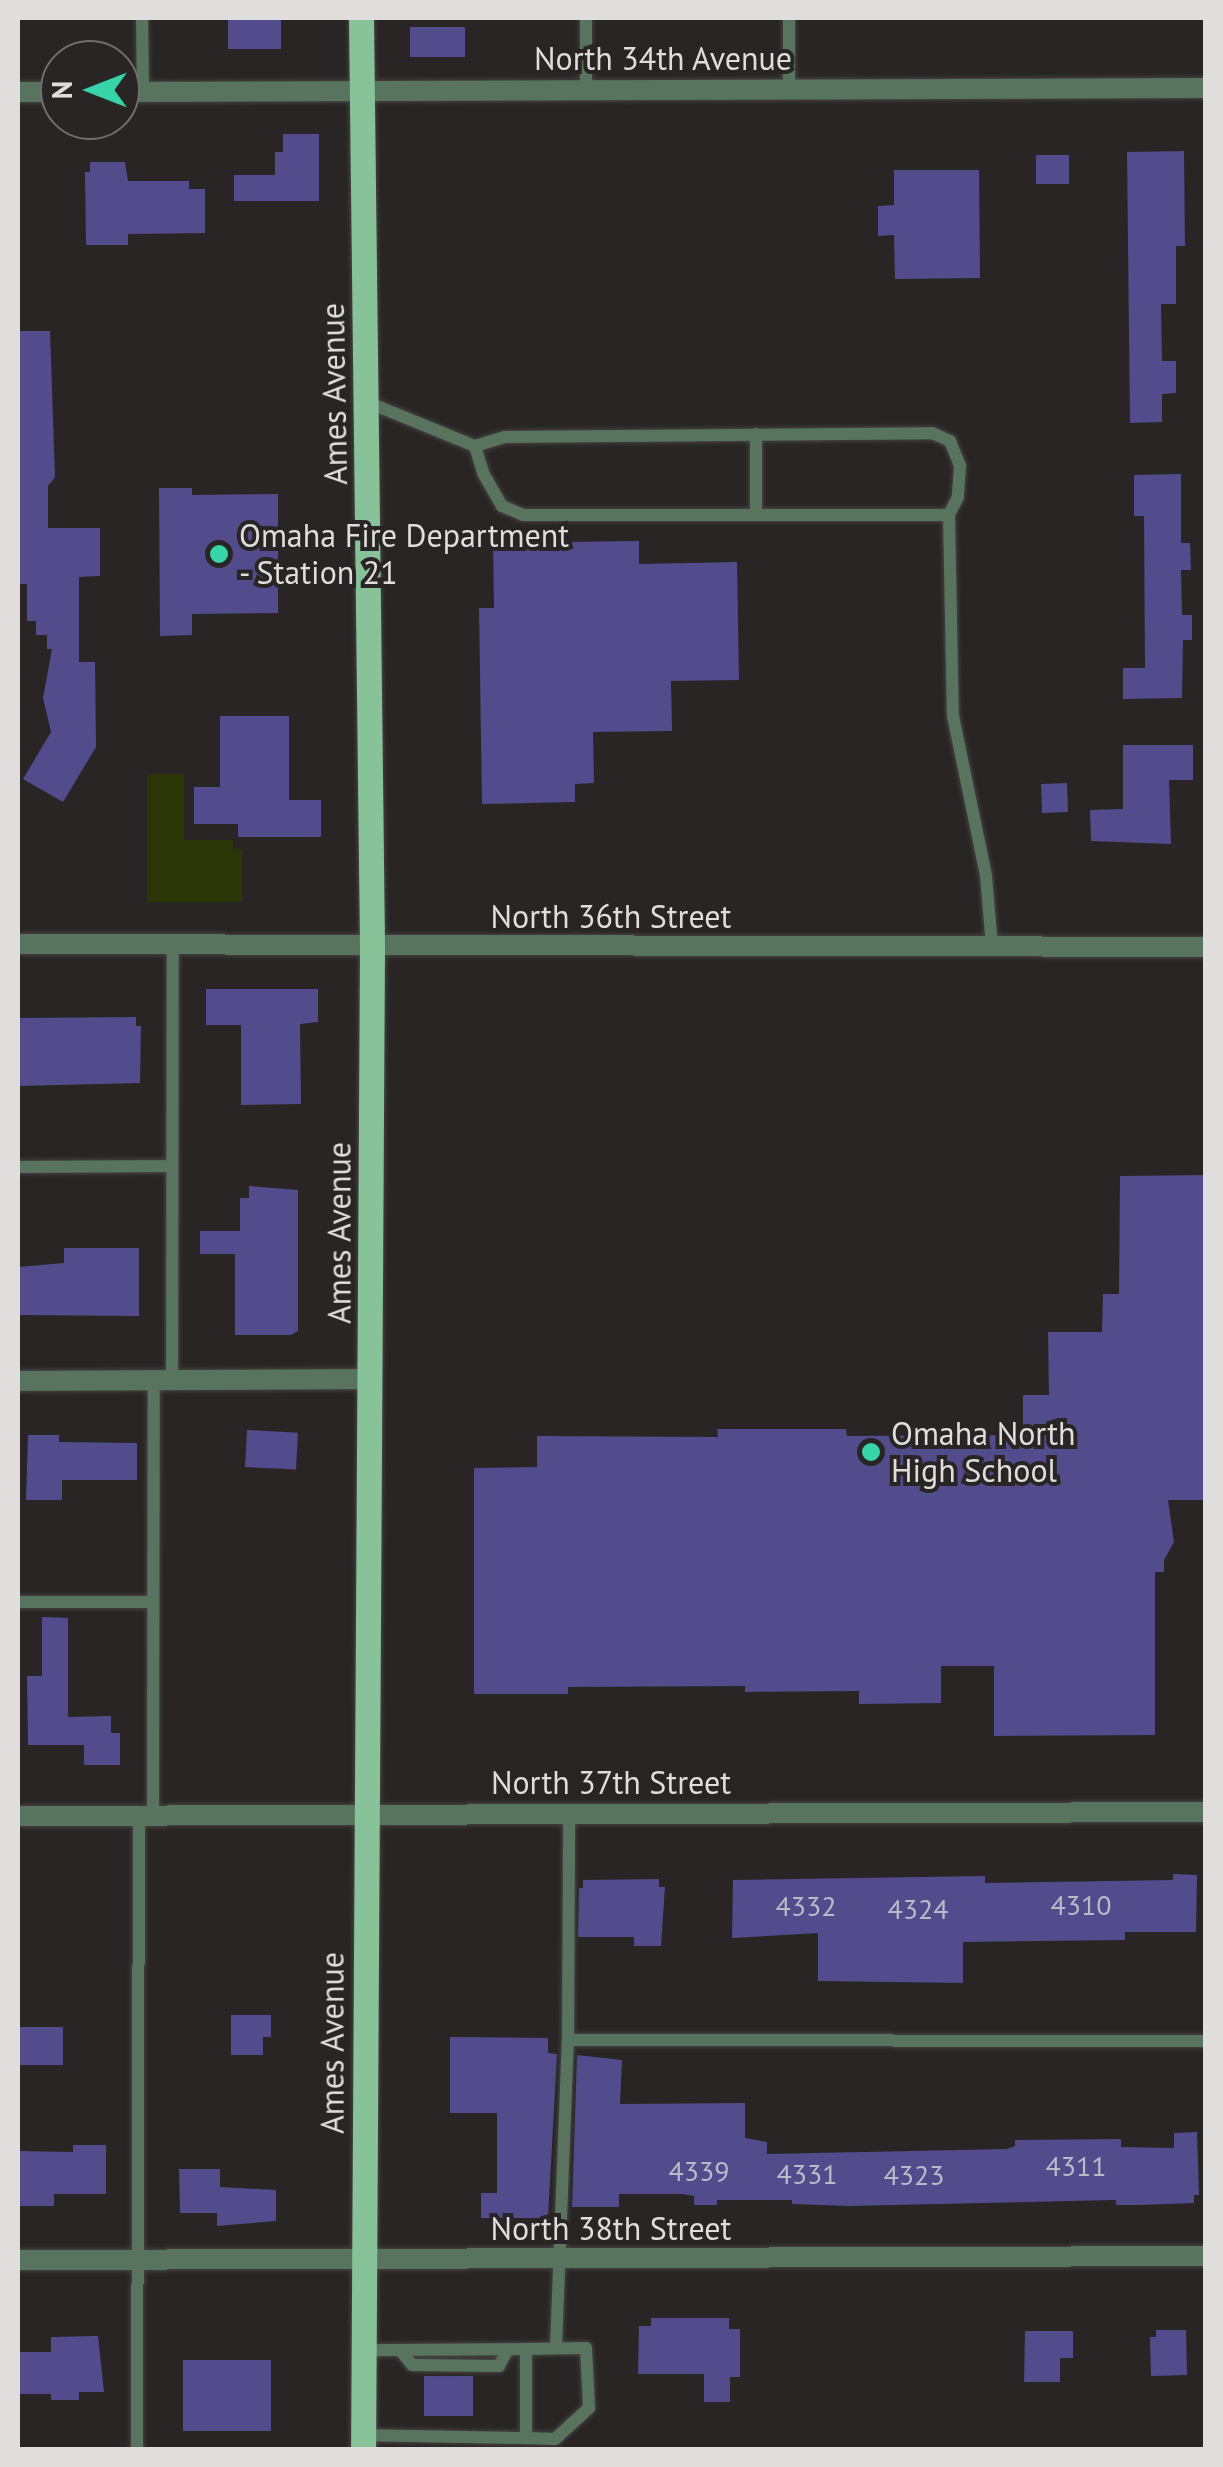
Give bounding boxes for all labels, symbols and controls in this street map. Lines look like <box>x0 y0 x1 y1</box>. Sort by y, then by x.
street label: North 34th Avenue <box>533 39 793 77</box>
north arrow <box>40 40 140 140</box>
text: N <box>43 81 80 99</box>
street label: Ames Avenue <box>313 302 355 486</box>
place label: Omaha Fire Department - Station 21 <box>239 517 569 592</box>
marker: Omaha Fire Department - Station 21 <box>208 543 230 565</box>
street label: North 36th Street <box>491 897 731 935</box>
street label: Ames Avenue <box>320 1142 358 1324</box>
place label: Omaha North High School <box>891 1415 1076 1490</box>
marker: Omaha North High School <box>860 1441 882 1463</box>
street label: North 37th Street <box>491 1763 731 1801</box>
house number: 4310 <box>1050 1888 1112 1922</box>
house number: 4332 <box>775 1889 837 1923</box>
house number: 4324 <box>887 1892 949 1926</box>
street label: Ames Avenue <box>313 1952 351 2134</box>
house number: 4311 <box>1045 2149 1107 2183</box>
house number: 4339 <box>668 2154 730 2188</box>
house number: 4331 <box>776 2157 838 2191</box>
house number: 4323 <box>883 2158 945 2192</box>
street label: North 38th Street <box>491 2209 731 2247</box>

